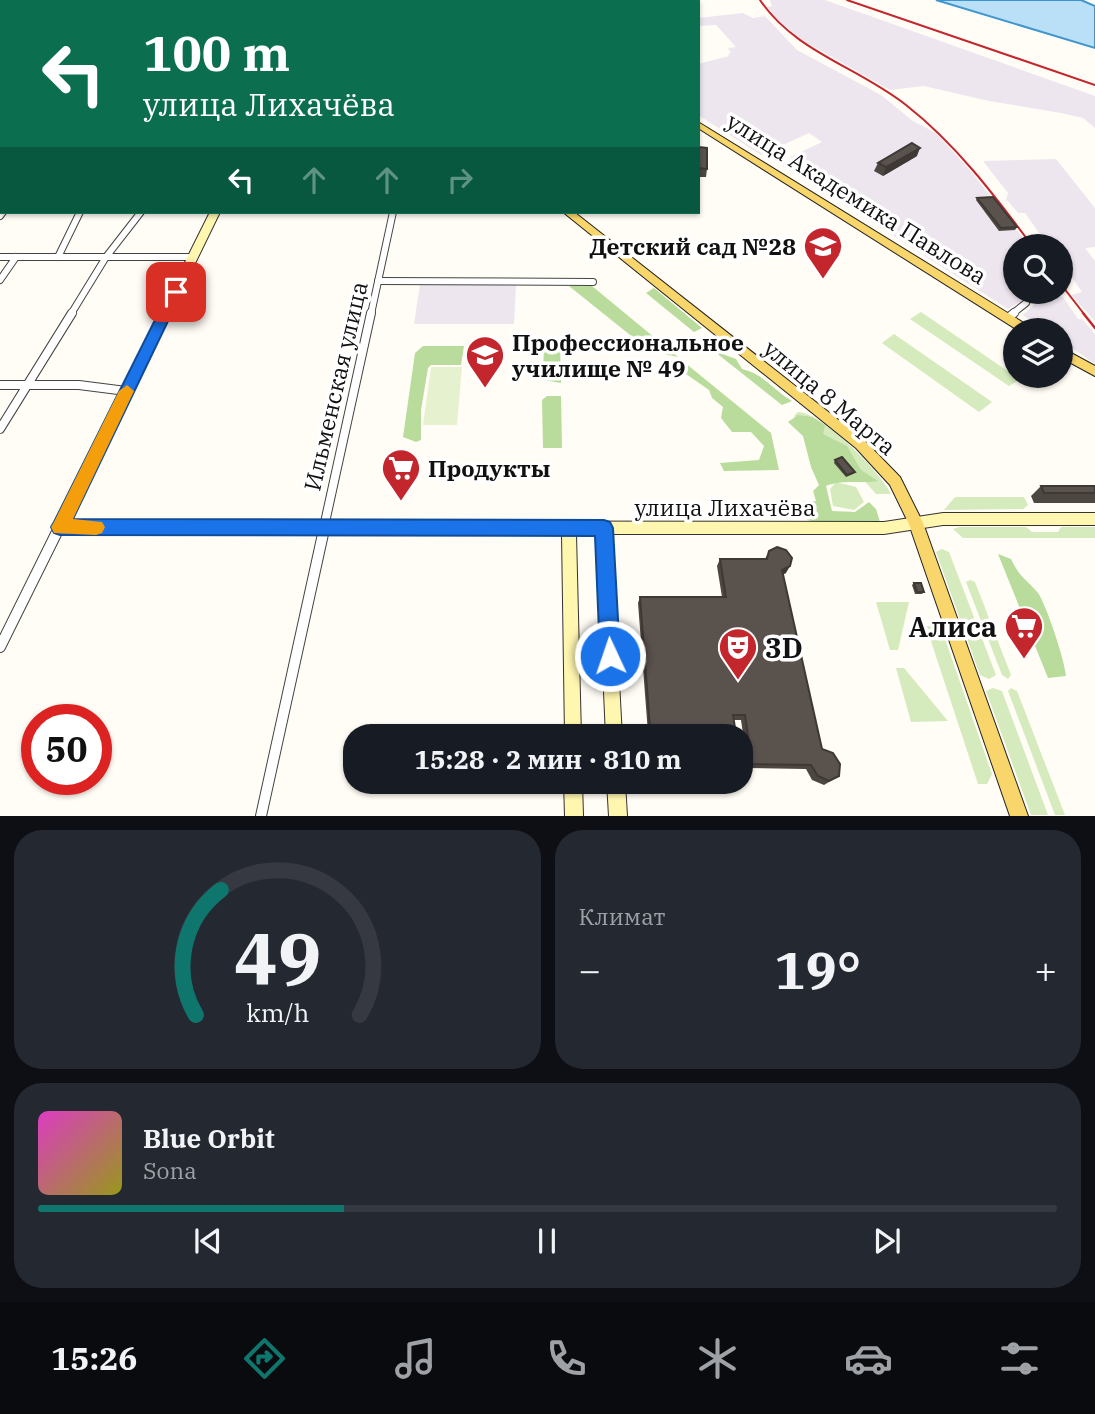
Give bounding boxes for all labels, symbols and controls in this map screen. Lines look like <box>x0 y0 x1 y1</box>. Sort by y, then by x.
text: 100 m <box>143 21 290 84</box>
icon: left <box>28 28 119 119</box>
text: улица Лихачёва <box>143 83 395 125</box>
street label: улица Академика Павлова <box>721 106 993 290</box>
icon: left <box>222 161 260 199</box>
icon: ahead <box>295 161 333 199</box>
icon: ahead <box>368 161 406 199</box>
icon: right <box>441 161 479 199</box>
school or university icon: Детский сад №28 <box>802 225 844 280</box>
place label: Детский сад №28 <box>590 231 796 261</box>
map controls <box>1003 234 1073 388</box>
button: search <box>1003 234 1073 304</box>
pin <box>146 262 206 322</box>
icon: arrive <box>157 273 195 311</box>
street label: Ильменская улица <box>296 278 374 494</box>
button: layers <box>1003 318 1073 388</box>
place label: Профессиональное училище № 49 <box>511 327 744 383</box>
street label: улица 8 Марта <box>758 333 902 461</box>
school or university icon: Профессиональное училище № 49 <box>464 334 506 389</box>
supermarket icon: Продукты <box>380 447 422 502</box>
place label: Продукты <box>428 453 550 483</box>
street label: улица Лихачёва <box>634 492 816 522</box>
supermarket icon: Алиса <box>1003 605 1045 660</box>
place label: Алиса <box>908 608 997 645</box>
position arrow <box>573 619 647 693</box>
theatre icon: 3D <box>717 626 759 681</box>
place label: 3D <box>765 629 803 666</box>
speed limit sign: 50 <box>21 704 112 795</box>
text: 15:28 · 2 мин · 810 m <box>414 742 682 776</box>
text: Климат <box>579 901 665 931</box>
text: 49 <box>234 911 321 1006</box>
text: 19° <box>774 936 861 1003</box>
text: − <box>579 945 601 994</box>
text: + <box>1034 945 1057 994</box>
text: km/h <box>246 996 309 1029</box>
text: Blue Orbit <box>143 1121 275 1155</box>
text: Sona <box>143 1155 197 1185</box>
icon: previous <box>189 1222 227 1260</box>
icon: pause <box>528 1222 566 1260</box>
icon: next <box>868 1222 906 1260</box>
icon: directions <box>240 1334 289 1383</box>
icon: music <box>391 1334 440 1383</box>
icon: phone <box>542 1334 591 1383</box>
icon: climate <box>693 1334 742 1383</box>
icon: car <box>844 1334 893 1383</box>
icon: filters <box>995 1334 1044 1383</box>
text: 15:26 <box>51 1337 138 1379</box>

